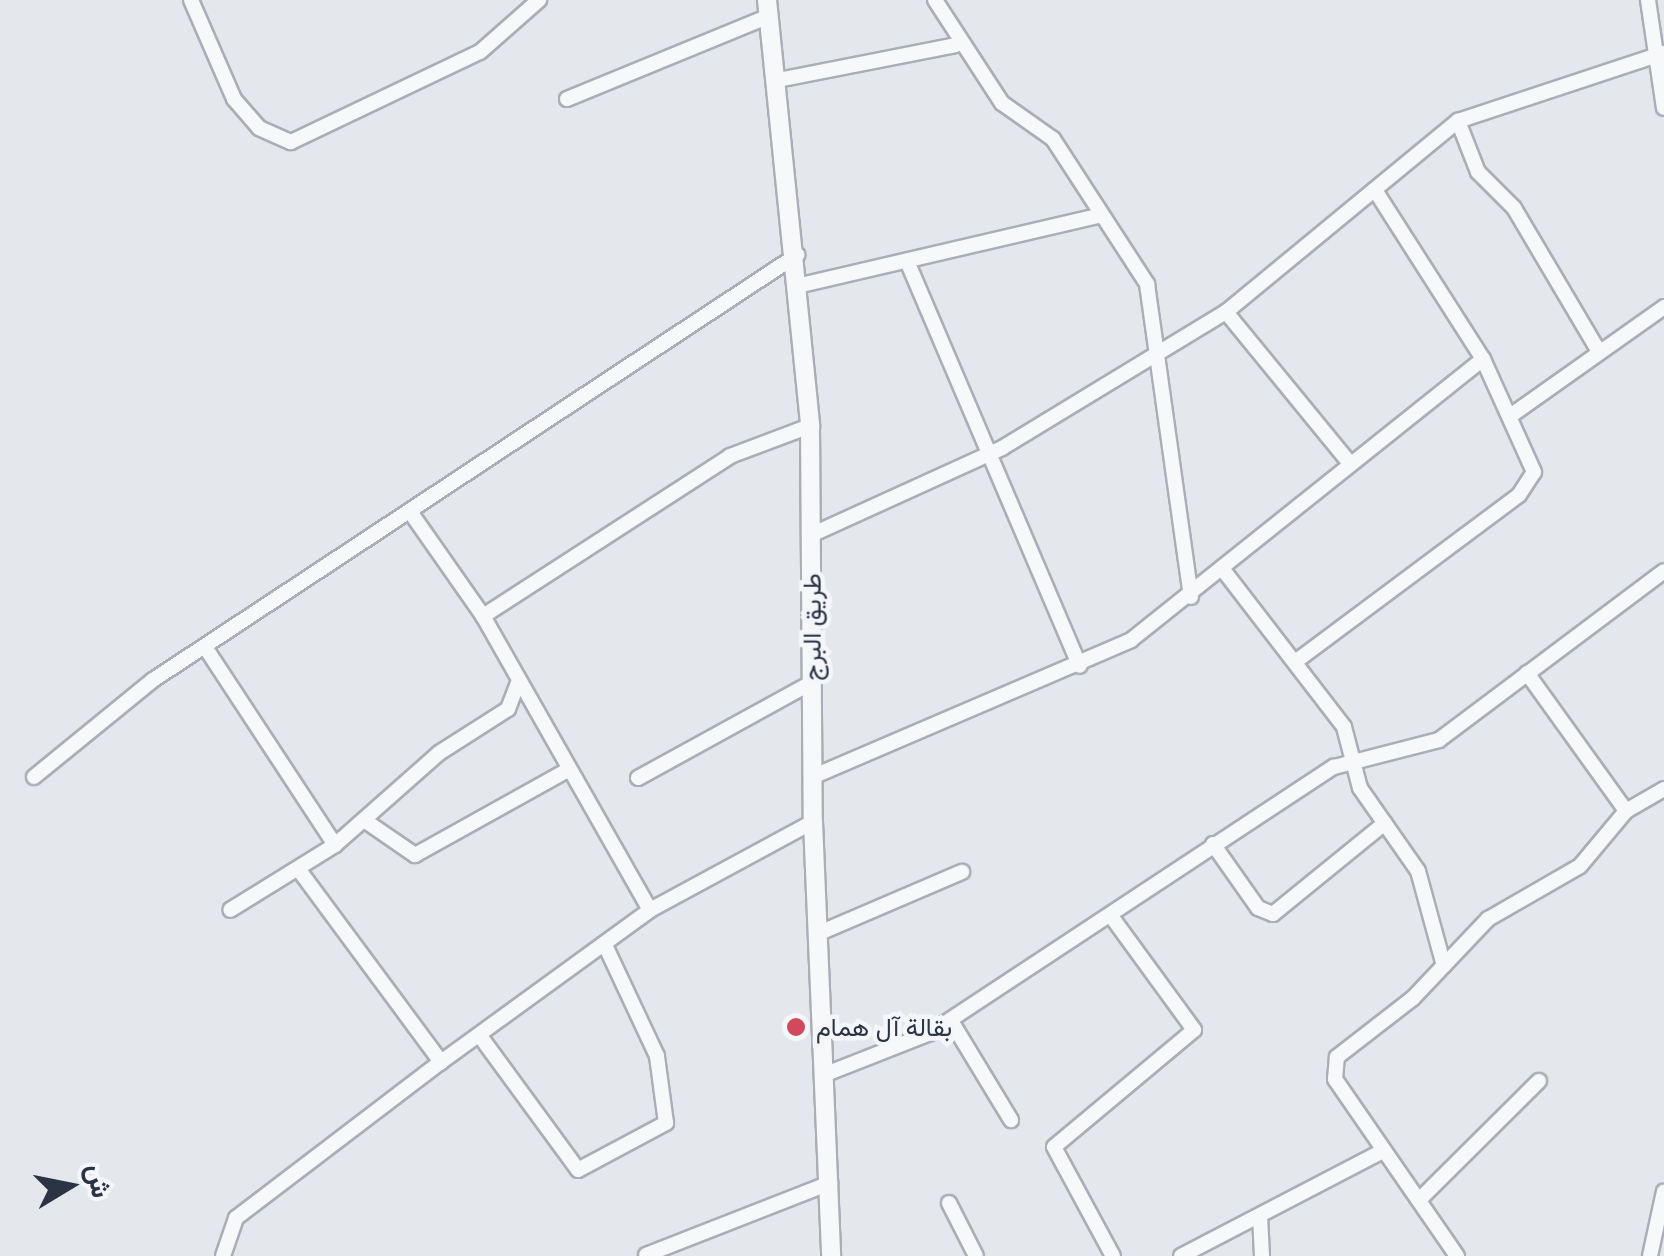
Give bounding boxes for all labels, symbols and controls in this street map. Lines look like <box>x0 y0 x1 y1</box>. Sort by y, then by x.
street label: طريق البرج <box>797 573 827 681</box>
place label: بقالة آل همام <box>816 1012 952 1042</box>
marker: بقالة آل همام <box>785 1016 807 1038</box>
north arrow <box>20 1136 120 1236</box>
text: ش <box>80 1161 119 1200</box>

